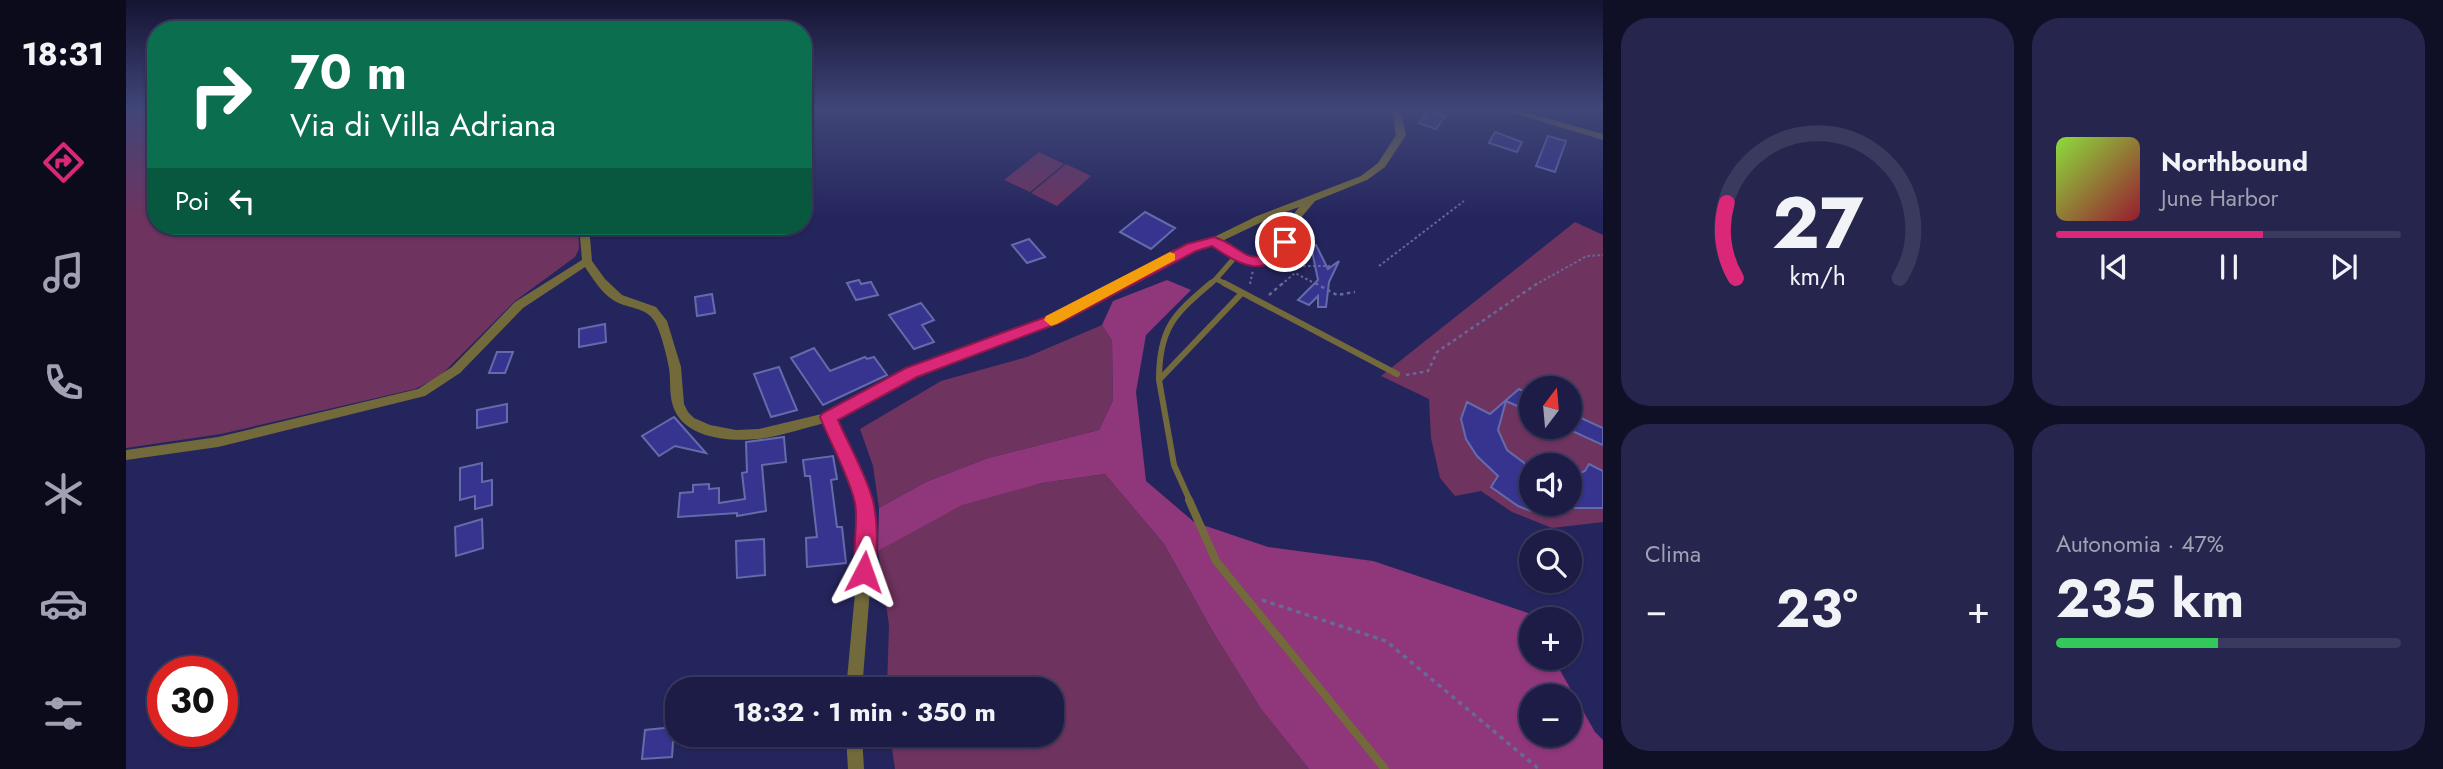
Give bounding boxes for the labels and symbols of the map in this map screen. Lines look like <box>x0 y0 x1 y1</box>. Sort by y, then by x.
pin <box>1255 212 1315 272</box>
north arrow <box>1519 376 1582 439</box>
position arrow <box>827 535 901 609</box>
speed limit sign: 30 <box>147 656 238 747</box>

